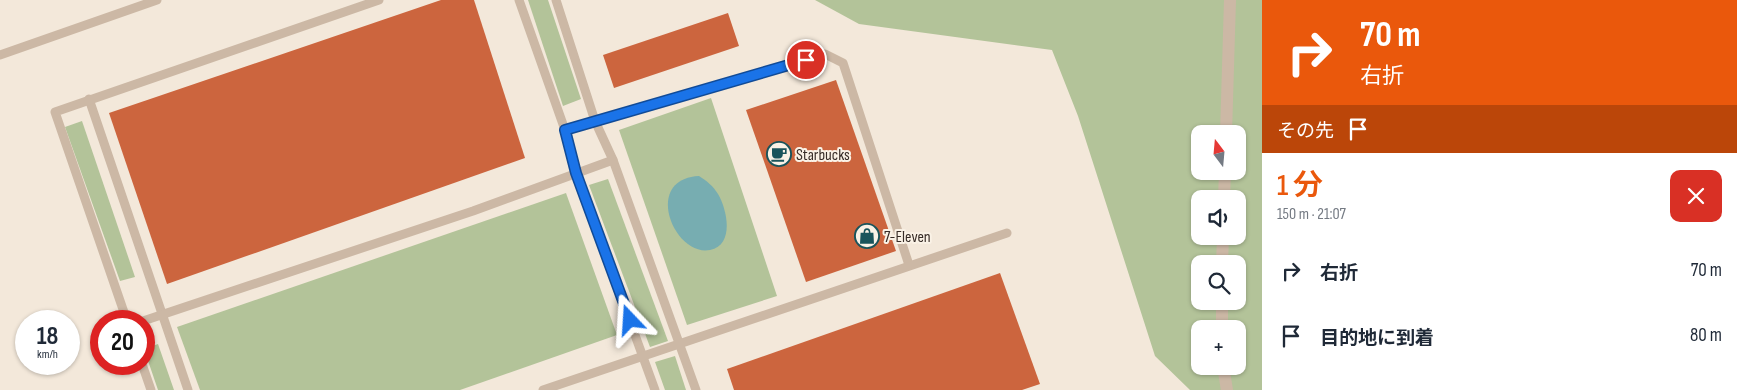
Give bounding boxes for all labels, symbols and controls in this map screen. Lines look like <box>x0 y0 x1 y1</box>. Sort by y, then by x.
text: 70 m <box>1360 14 1420 57</box>
icon: right <box>1277 20 1342 85</box>
pin <box>785 39 827 81</box>
icon: arrive <box>792 46 820 74</box>
text: 右折 <box>1360 63 1404 90</box>
icon: arrive <box>1344 115 1372 143</box>
text: その先 <box>1277 120 1334 143</box>
north arrow <box>1191 125 1246 180</box>
map controls <box>1191 125 1246 375</box>
cafe icon: Starbucks <box>766 141 792 167</box>
place label: Starbucks <box>796 146 850 165</box>
text: 1 分 <box>1277 168 1323 204</box>
button: close <box>1670 170 1722 222</box>
button: sound <box>1191 190 1246 245</box>
text: 150 m · 21:07 <box>1277 205 1346 224</box>
shop icon: 7-Eleven <box>854 223 880 249</box>
place label: 7-Eleven <box>884 228 931 247</box>
button: search <box>1191 255 1246 310</box>
icon: right <box>1277 257 1305 285</box>
text: 70 m <box>1691 259 1722 282</box>
text: 右折 <box>1320 262 1358 285</box>
position arrow <box>603 293 655 345</box>
speed limit sign: 20 <box>90 310 155 375</box>
button: + <box>1191 320 1246 375</box>
text: 18 <box>37 321 58 352</box>
icon: arrive <box>1277 322 1305 350</box>
text: 80 m <box>1690 324 1722 347</box>
text: 目的地に到着 <box>1320 327 1434 350</box>
text: km/h <box>37 347 58 362</box>

